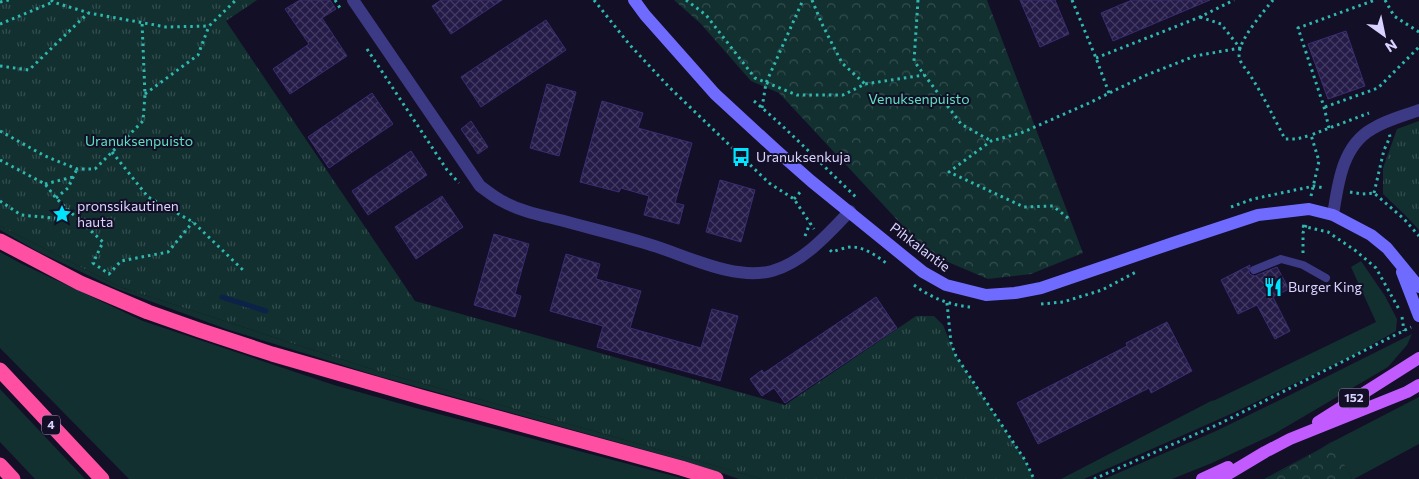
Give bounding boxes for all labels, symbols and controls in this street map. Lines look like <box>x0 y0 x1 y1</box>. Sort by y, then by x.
north arrow <box>1359 10 1409 60</box>
text: N <box>1382 36 1400 56</box>
park label: Venuksenpuisto <box>868 90 970 107</box>
park label: Uranuksenpuisto <box>85 132 193 149</box>
bus stop icon: Uranuksenkuja <box>730 146 752 168</box>
place label: Uranuksenkuja <box>756 148 851 165</box>
place label: pronssikautinen hauta <box>77 197 179 230</box>
place icon: pronssikautinen hauta <box>51 203 73 225</box>
street label: Pihkalantie <box>887 218 954 275</box>
restaurant icon: Burger King <box>1262 276 1284 298</box>
place label: Burger King <box>1288 278 1363 295</box>
road number: 152 <box>1339 388 1369 408</box>
road number: 4 <box>42 416 60 434</box>

